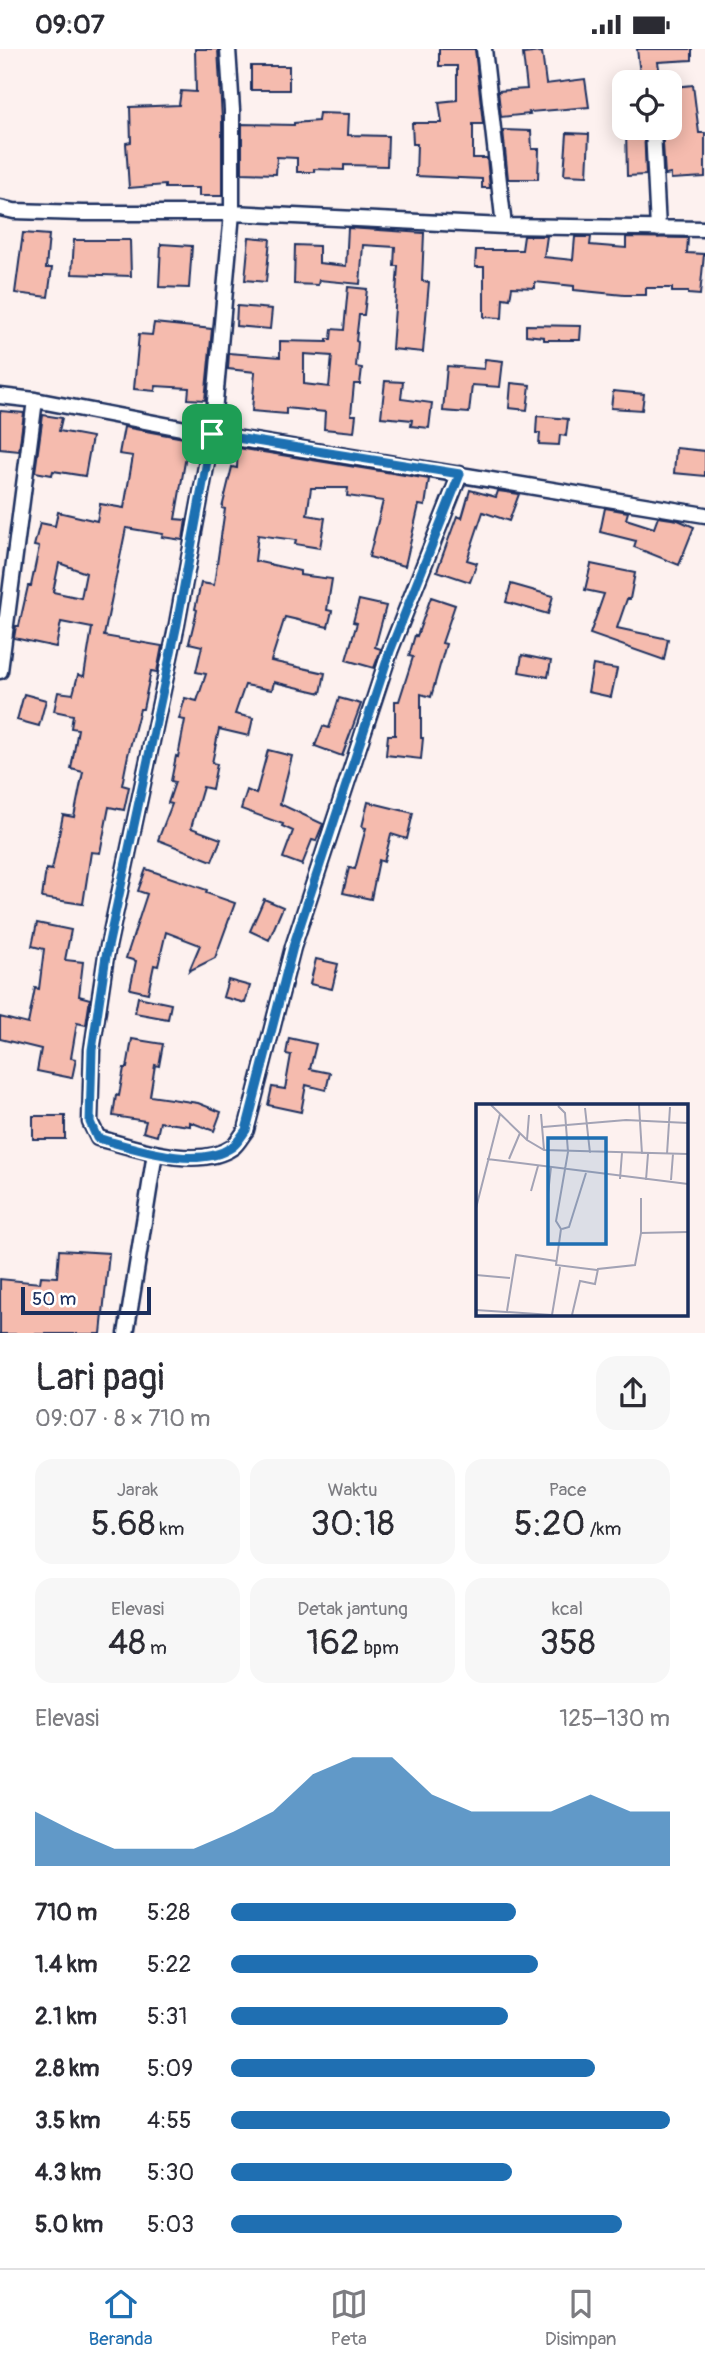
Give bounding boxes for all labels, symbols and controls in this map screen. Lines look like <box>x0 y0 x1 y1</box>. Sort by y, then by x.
text: 09:07 <box>35 9 105 41</box>
map controls <box>612 70 682 140</box>
button: locate <box>612 70 682 140</box>
pin <box>182 404 242 464</box>
icon: arrive <box>193 415 231 453</box>
inset map <box>476 1104 688 1316</box>
scale bar <box>21 1285 150 1316</box>
text: 50 m <box>32 1287 76 1311</box>
text: Lari pagi <box>35 1354 164 1402</box>
button: share <box>596 1356 670 1430</box>
text: 09:07 · 8 × 710 m <box>35 1404 211 1433</box>
text: Jarak <box>117 1478 158 1502</box>
text: Waktu <box>327 1478 378 1502</box>
text: Pace <box>549 1478 586 1502</box>
text: 5.68 <box>91 1502 155 1546</box>
text: 30:18 <box>310 1502 395 1546</box>
text: 5:20 <box>514 1502 586 1546</box>
text: km <box>155 1517 184 1541</box>
text: /km <box>586 1517 621 1541</box>
text: Elevasi <box>111 1597 164 1621</box>
text: Detak jantung <box>297 1597 408 1621</box>
text: kcal <box>552 1597 583 1621</box>
text: 48 <box>108 1621 146 1665</box>
text: 162 <box>306 1621 360 1665</box>
text: 358 <box>539 1621 596 1665</box>
text: m <box>146 1636 167 1660</box>
text: bpm <box>360 1636 399 1660</box>
text: Elevasi <box>35 1704 99 1733</box>
text: 125–130 m <box>559 1704 670 1733</box>
text: 710 m <box>35 1898 97 1927</box>
text: 5:28 <box>147 1898 190 1927</box>
text: 1.4 km <box>35 1950 97 1979</box>
text: 5:22 <box>147 1950 191 1979</box>
text: 2.1 km <box>35 2002 97 2031</box>
text: 5:31 <box>147 2002 187 2031</box>
text: 2.8 km <box>35 2054 100 2083</box>
text: 5:09 <box>147 2054 193 2083</box>
text: 3.5 km <box>35 2106 100 2135</box>
text: 4:55 <box>147 2106 191 2135</box>
text: 4.3 km <box>35 2158 101 2187</box>
text: 5:30 <box>147 2158 194 2187</box>
text: 5.0 km <box>35 2210 103 2239</box>
text: 5:03 <box>147 2210 194 2239</box>
tab: Beranda <box>89 2285 153 2351</box>
tab: Peta <box>330 2285 368 2351</box>
tab: Disimpan <box>545 2285 616 2351</box>

